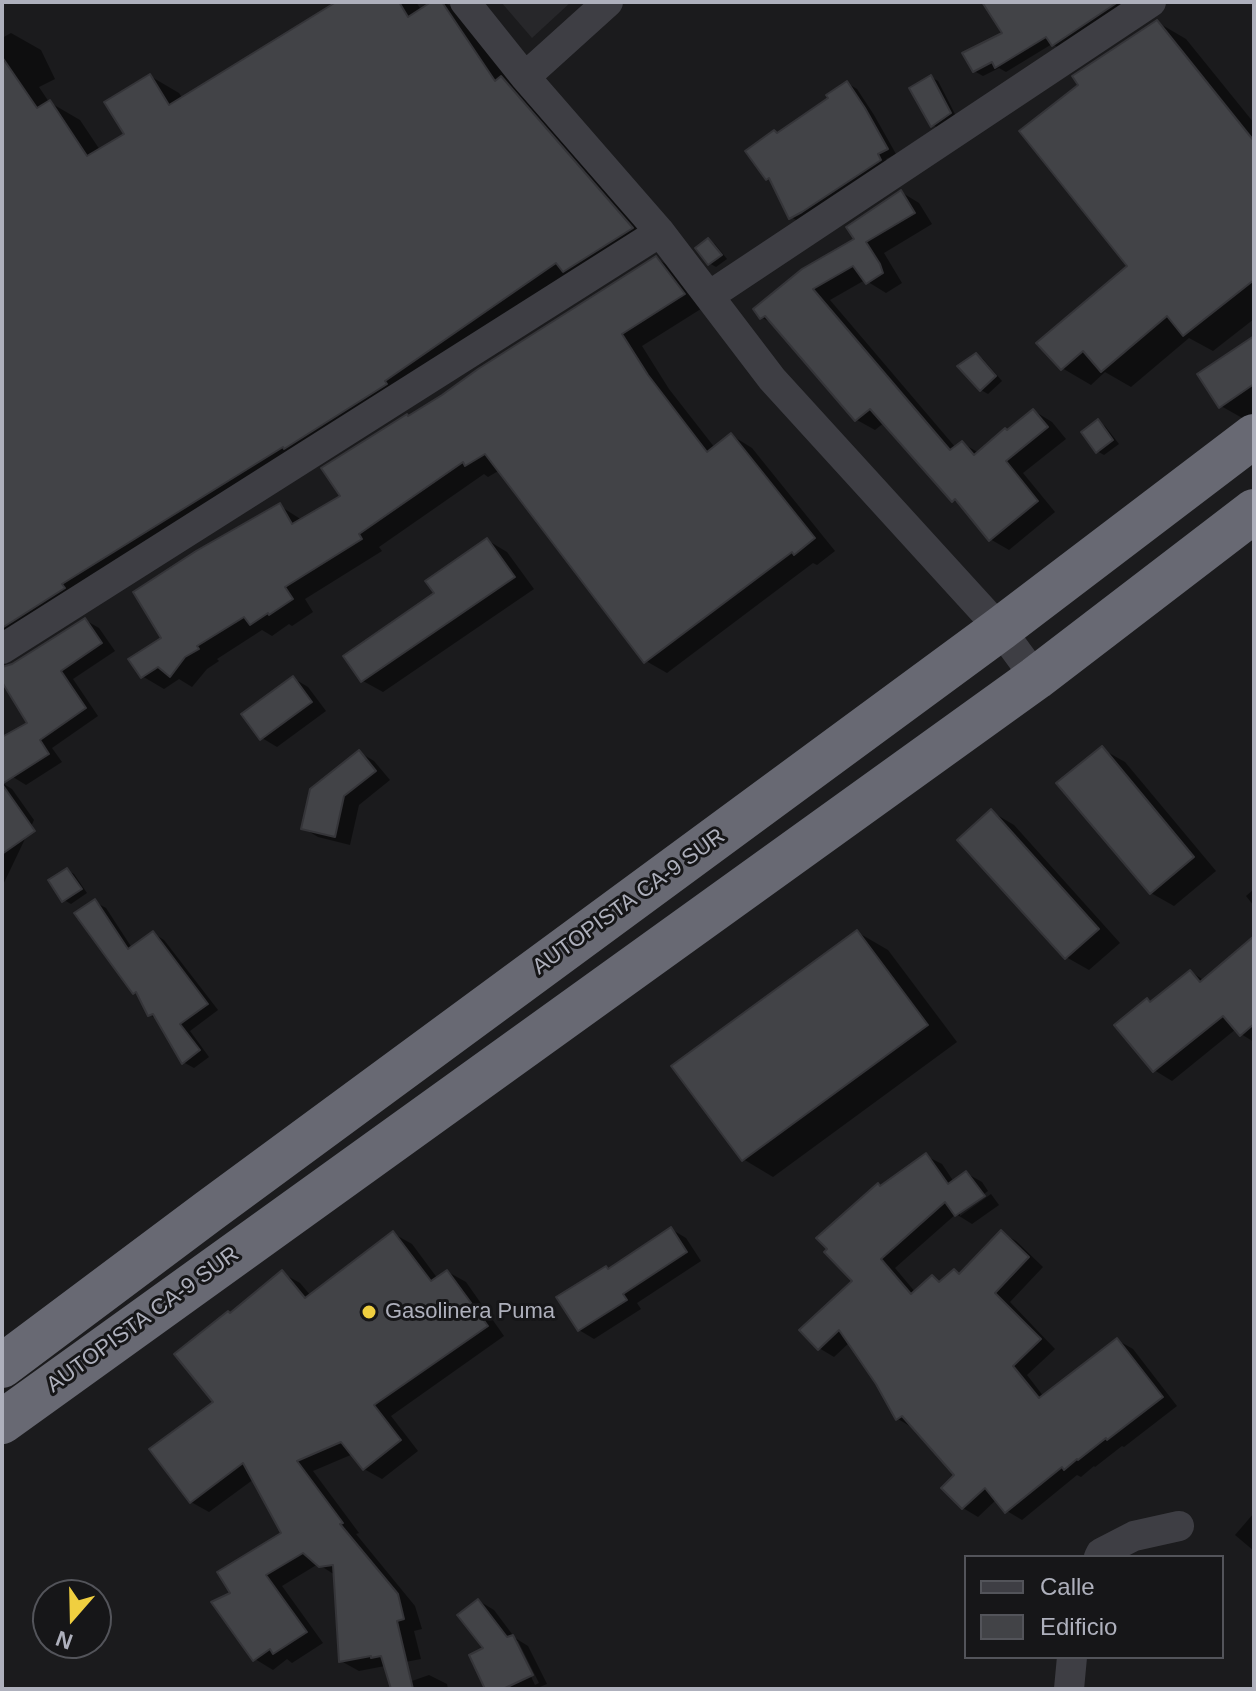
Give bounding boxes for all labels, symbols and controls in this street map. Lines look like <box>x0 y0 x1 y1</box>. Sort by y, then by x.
street label: AUTOPISTA CA-9 SUR <box>528 823 730 981</box>
street label: AUTOPISTA CA-9 SUR <box>42 1241 244 1399</box>
place label: Gasolinera Puma <box>385 1299 555 1325</box>
marker: Gasolinera Puma <box>360 1303 378 1321</box>
legend <box>964 1555 1224 1659</box>
text: Calle <box>1040 1573 1095 1600</box>
north arrow <box>32 1579 112 1659</box>
text: Edificio <box>1040 1613 1117 1640</box>
text: N <box>53 1626 76 1655</box>

